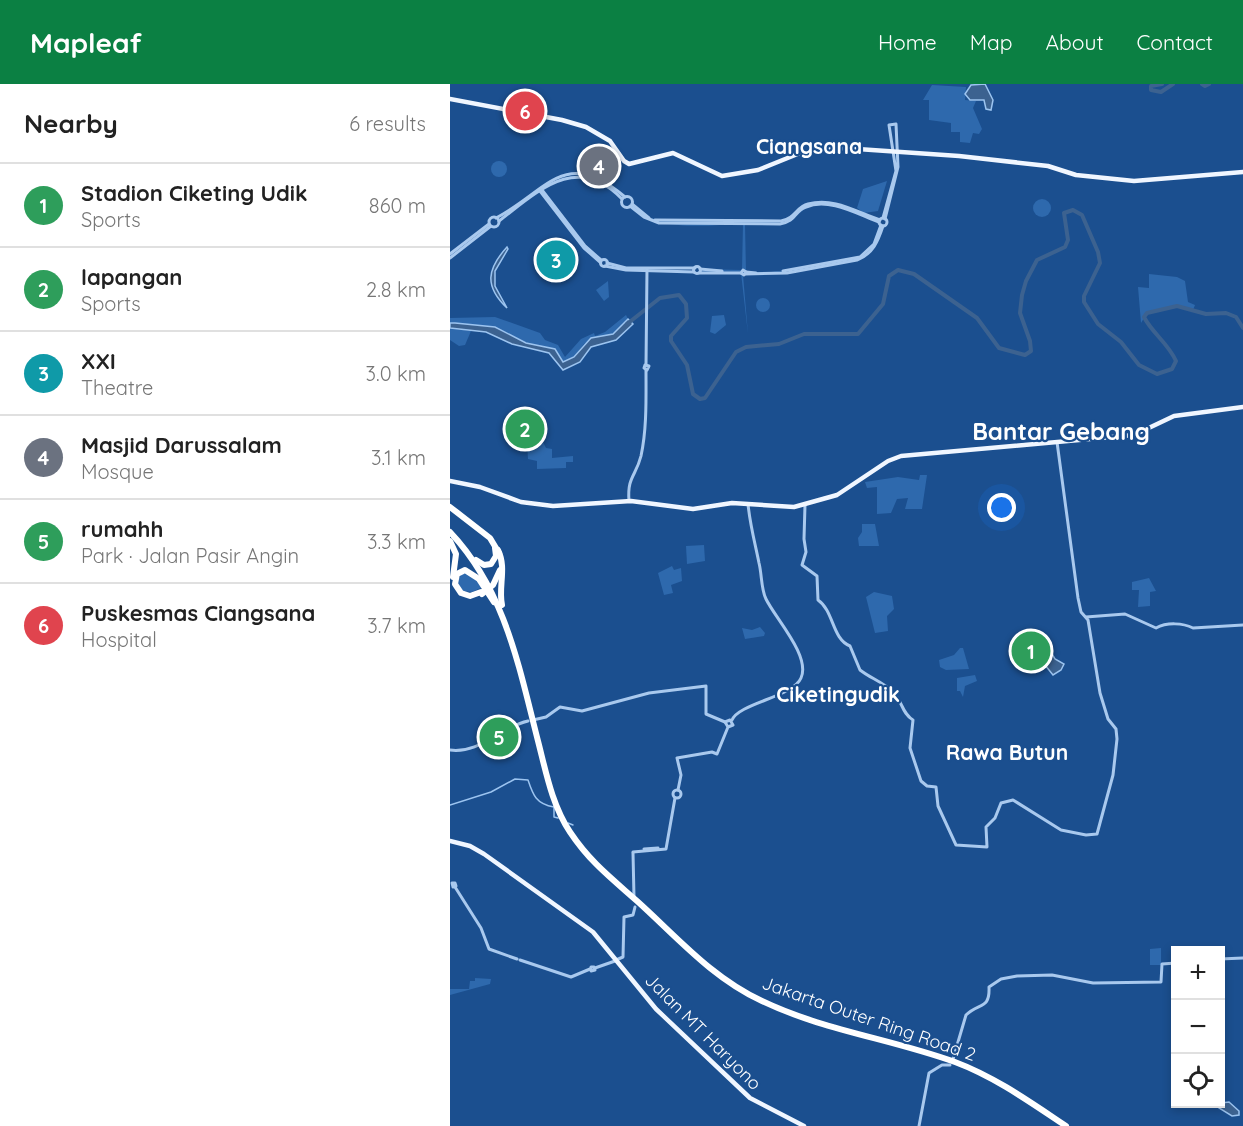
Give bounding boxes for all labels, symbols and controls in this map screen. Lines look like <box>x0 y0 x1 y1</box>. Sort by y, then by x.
text: Mapleaf <box>30 25 142 60</box>
text: Home <box>878 29 937 55</box>
text: Map <box>970 29 1013 55</box>
text: About <box>1046 29 1104 55</box>
text: Contact <box>1137 29 1213 55</box>
pin: 6 <box>506 88 544 134</box>
text: Nearby <box>24 107 118 140</box>
text: 6 results <box>349 111 426 136</box>
district label: Ciangsana <box>756 133 862 159</box>
pin: 4 <box>580 144 618 188</box>
text: Stadion Ciketing Udik <box>81 179 308 207</box>
text: 1 <box>40 193 47 218</box>
text: 860 m <box>369 193 426 218</box>
text: Sports <box>81 207 141 232</box>
pin: 3 <box>536 238 576 282</box>
text: lapangan <box>81 263 182 291</box>
text: 2 <box>38 277 49 302</box>
text: 2.8 km <box>366 277 426 302</box>
text: Sports <box>81 291 141 316</box>
text: XXI <box>81 347 116 375</box>
text: 3 <box>38 361 49 386</box>
text: 3.0 km <box>366 361 426 386</box>
text: Theatre <box>81 375 153 400</box>
pin: 2 <box>506 406 544 452</box>
district label: Bantar Gebang <box>972 416 1150 446</box>
text: Masjid Darussalam <box>81 431 282 459</box>
text: 4 <box>38 445 49 470</box>
text: 3.1 km <box>371 445 426 470</box>
text: Mosque <box>81 459 154 484</box>
your location <box>987 493 1016 522</box>
text: rumahh <box>81 515 163 543</box>
text: 5 <box>38 529 49 554</box>
text: 3.3 km <box>367 529 426 554</box>
text: Park · Jalan Pasir Angin <box>81 543 299 568</box>
text: Puskesmas Ciangsana <box>81 599 315 627</box>
text: 6 <box>38 613 49 638</box>
text: 3.7 km <box>367 613 426 638</box>
text: Hospital <box>81 627 157 652</box>
pin: 1 <box>1012 628 1050 674</box>
district label: Ciketingudik <box>776 681 900 707</box>
pin: 5 <box>479 714 518 760</box>
district label: Rawa Butun <box>946 739 1068 765</box>
map controls <box>1171 946 1225 1108</box>
button: + <box>1171 946 1225 1000</box>
street label: Jalan MT Haryono <box>640 969 766 1095</box>
street label: Jakarta Outer Ring Road 2 <box>759 971 979 1066</box>
button: − <box>1171 1000 1225 1054</box>
button: locate <box>1171 1054 1225 1108</box>

